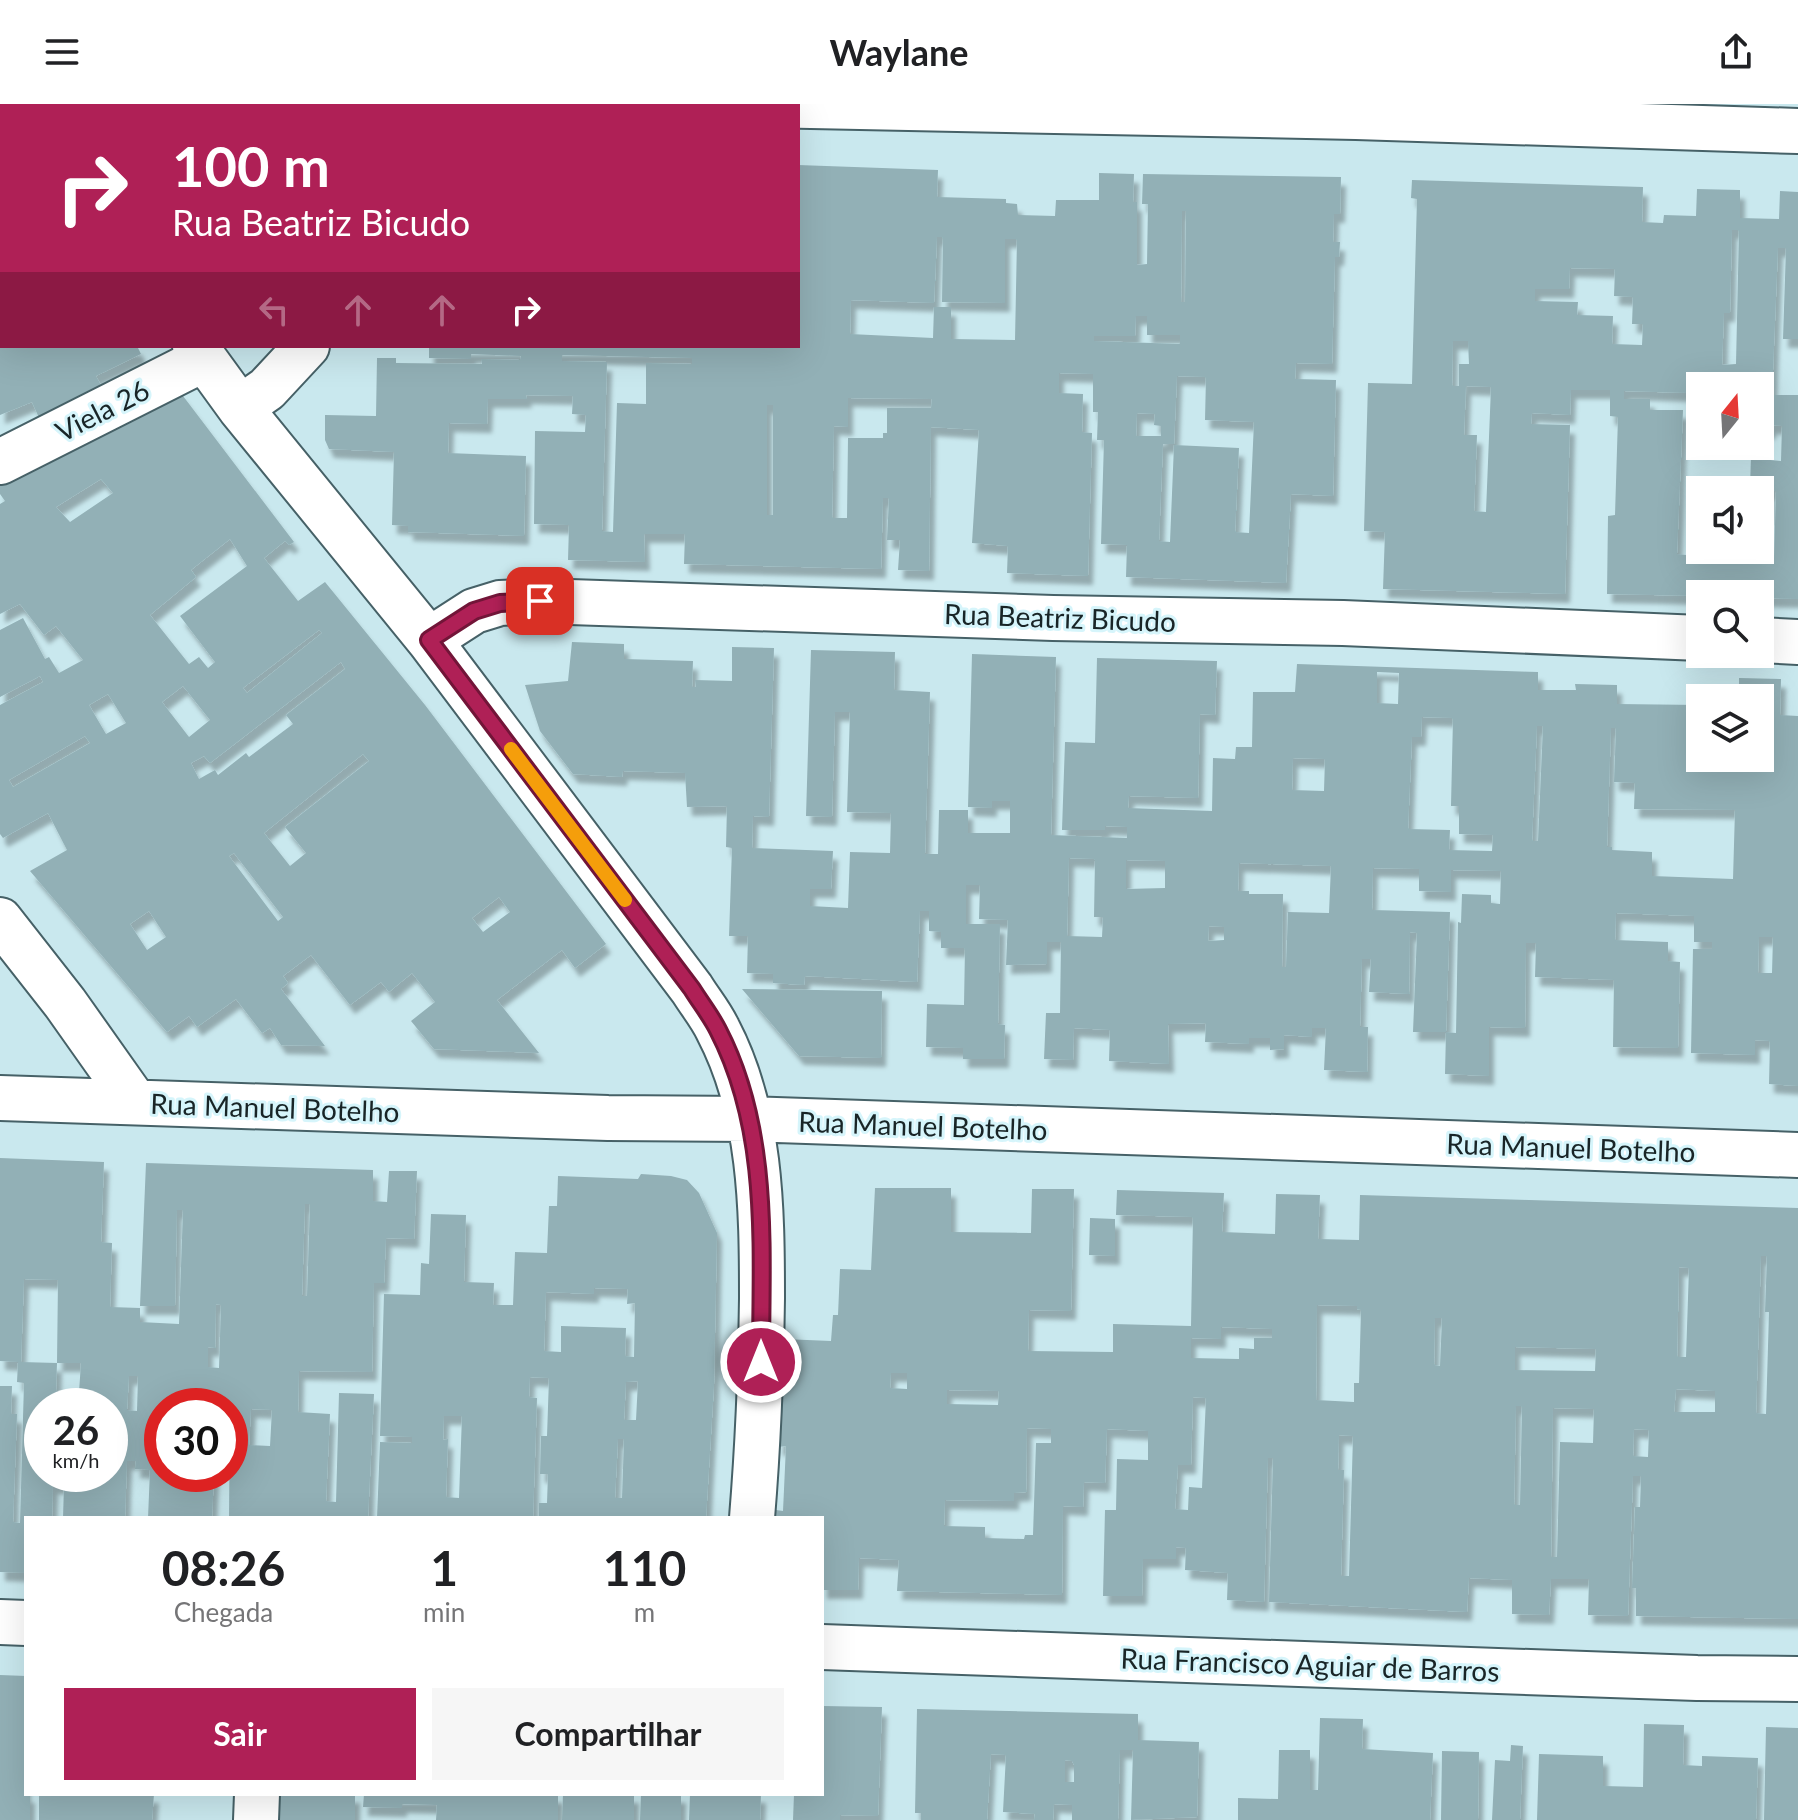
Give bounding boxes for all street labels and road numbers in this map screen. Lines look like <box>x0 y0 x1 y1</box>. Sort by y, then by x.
street label: Viela 26 <box>49 372 155 448</box>
street label: Rua Beatriz Bicudo <box>944 596 1176 638</box>
street label: Rua Manuel Botelho <box>150 1086 400 1128</box>
street label: Rua Manuel Botelho <box>798 1104 1048 1146</box>
street label: Rua Manuel Botelho <box>1446 1126 1696 1168</box>
street label: Rua Francisco Aguiar de Barros <box>1120 1640 1500 1688</box>

